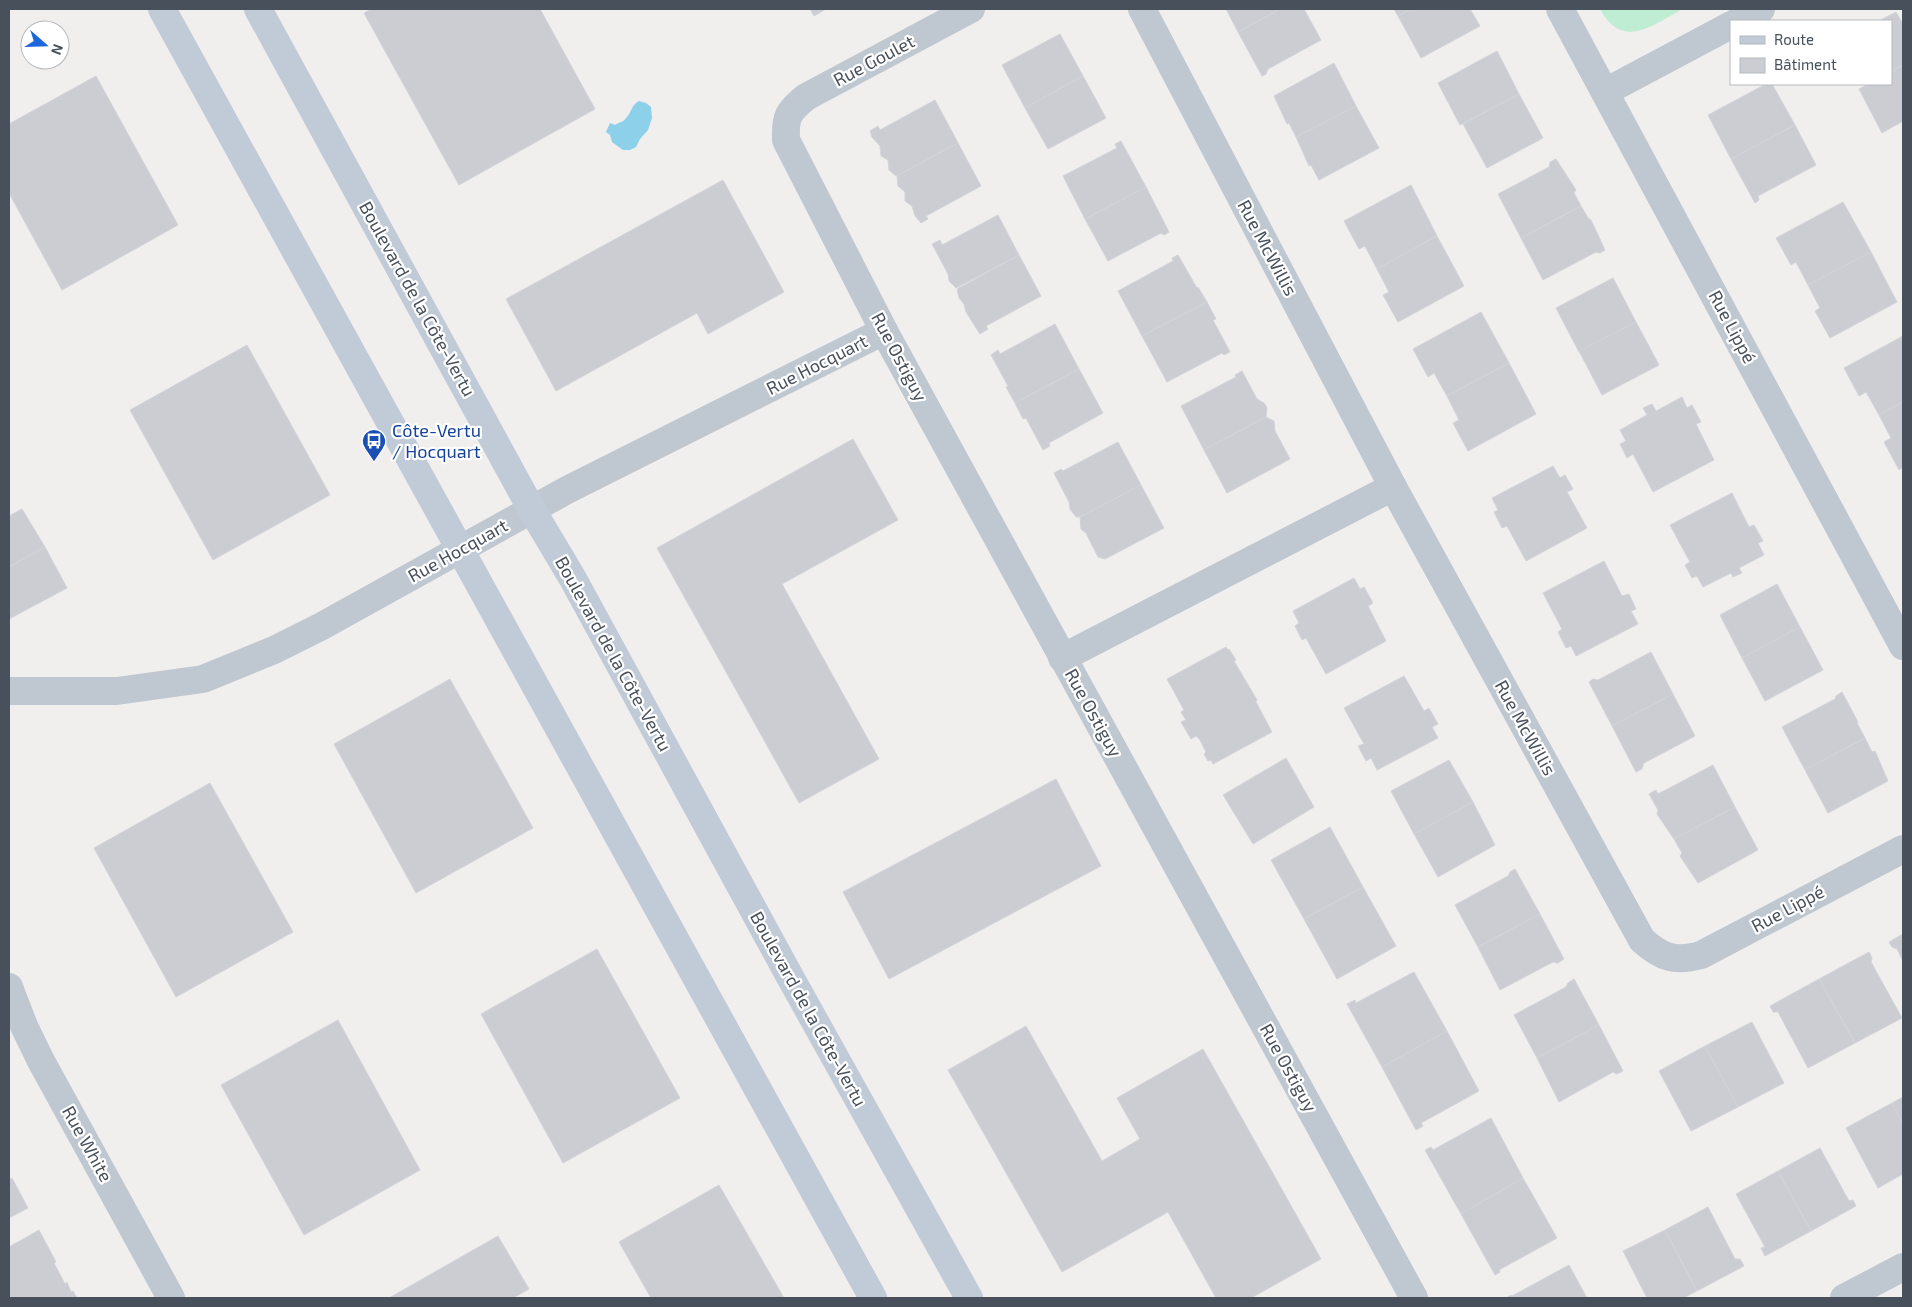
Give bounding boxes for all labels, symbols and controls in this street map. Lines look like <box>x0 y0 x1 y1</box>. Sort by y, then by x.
north arrow <box>20 20 70 70</box>
legend <box>1730 20 1892 85</box>
street label: Rue Goulet <box>829 30 918 91</box>
text: Route <box>1774 30 1814 48</box>
text: N <box>48 42 67 57</box>
text: Bâtiment <box>1774 55 1837 73</box>
street label: Rue McWillis <box>1233 196 1302 299</box>
street label: Boulevard de la Côte-Vertu <box>355 197 481 400</box>
street label: Rue Lippé <box>1705 286 1761 367</box>
street label: Rue Ostiguy <box>867 308 933 405</box>
street label: Rue Hocquart <box>762 329 871 399</box>
place label: Côte-Vertu / Hocquart <box>392 419 481 462</box>
bus stop icon: Côte-Vertu / Hocquart <box>361 428 387 462</box>
street label: Rue Hocquart <box>404 514 511 587</box>
street label: Boulevard de la Côte-Vertu <box>551 552 677 755</box>
street label: Rue Ostiguy <box>1061 665 1127 761</box>
street label: Rue McWillis <box>1491 676 1561 779</box>
street label: Rue Lippé <box>1747 880 1828 936</box>
street label: Boulevard de la Côte-Vertu <box>746 907 872 1110</box>
street label: Rue Ostiguy <box>1256 1020 1322 1116</box>
street label: Rue White <box>58 1102 118 1185</box>

